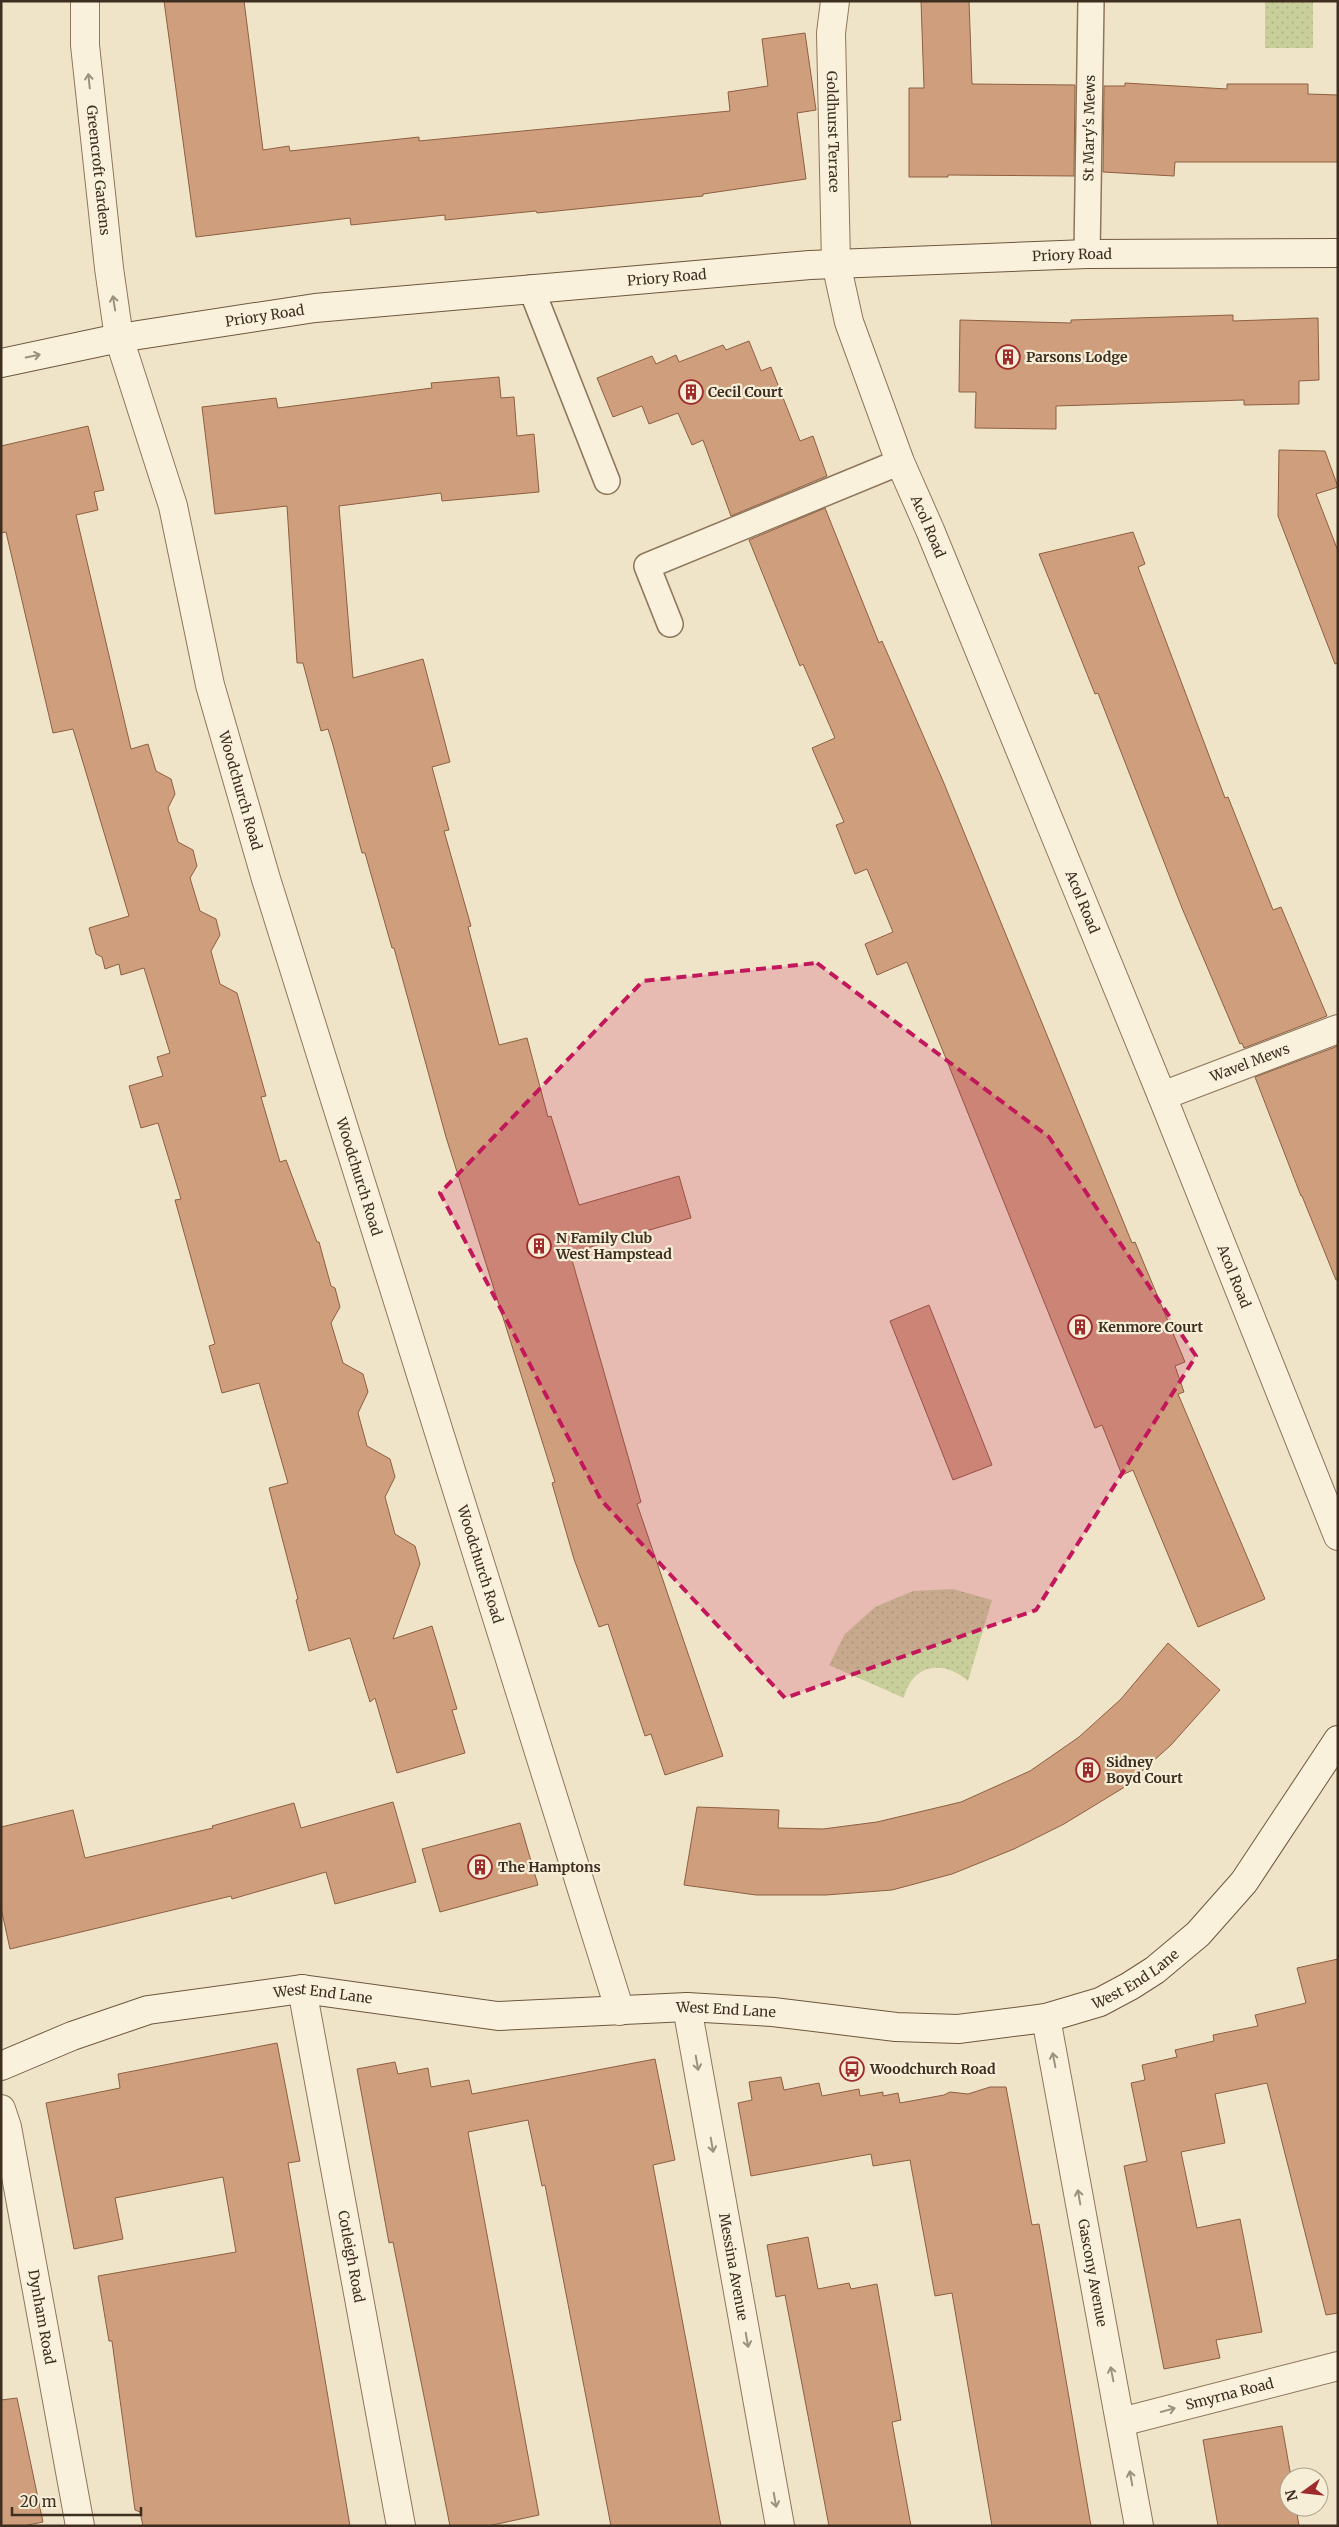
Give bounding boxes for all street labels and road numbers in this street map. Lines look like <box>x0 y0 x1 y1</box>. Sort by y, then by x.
street label: Goldhurst Terrace <box>823 71 843 193</box>
street label: St Mary's Mews <box>1079 74 1099 181</box>
street label: Greencroft Gardens <box>83 104 114 236</box>
street label: Priory Road <box>1032 245 1113 265</box>
street label: Priory Road <box>626 265 708 290</box>
street label: Priory Road <box>224 301 306 331</box>
street label: Acol Road <box>906 491 950 561</box>
street label: Woodchurch Road <box>214 728 266 852</box>
street label: Acol Road <box>1061 867 1104 937</box>
street label: Wavel Mews <box>1207 1039 1292 1086</box>
street label: Woodchurch Road <box>332 1114 386 1238</box>
street label: Acol Road <box>1213 1241 1255 1311</box>
street label: Woodchurch Road <box>453 1502 507 1626</box>
street label: West End Lane <box>1089 1945 1182 2013</box>
street label: West End Lane <box>271 1980 374 2008</box>
street label: West End Lane <box>675 1998 776 2021</box>
street label: Cotleigh Road <box>334 2209 369 2305</box>
street label: Messina Avenue <box>715 2212 752 2322</box>
street label: Gascony Avenue <box>1074 2217 1111 2328</box>
street label: Dynham Road <box>24 2268 59 2366</box>
street label: Smyrna Road <box>1183 2374 1276 2414</box>

